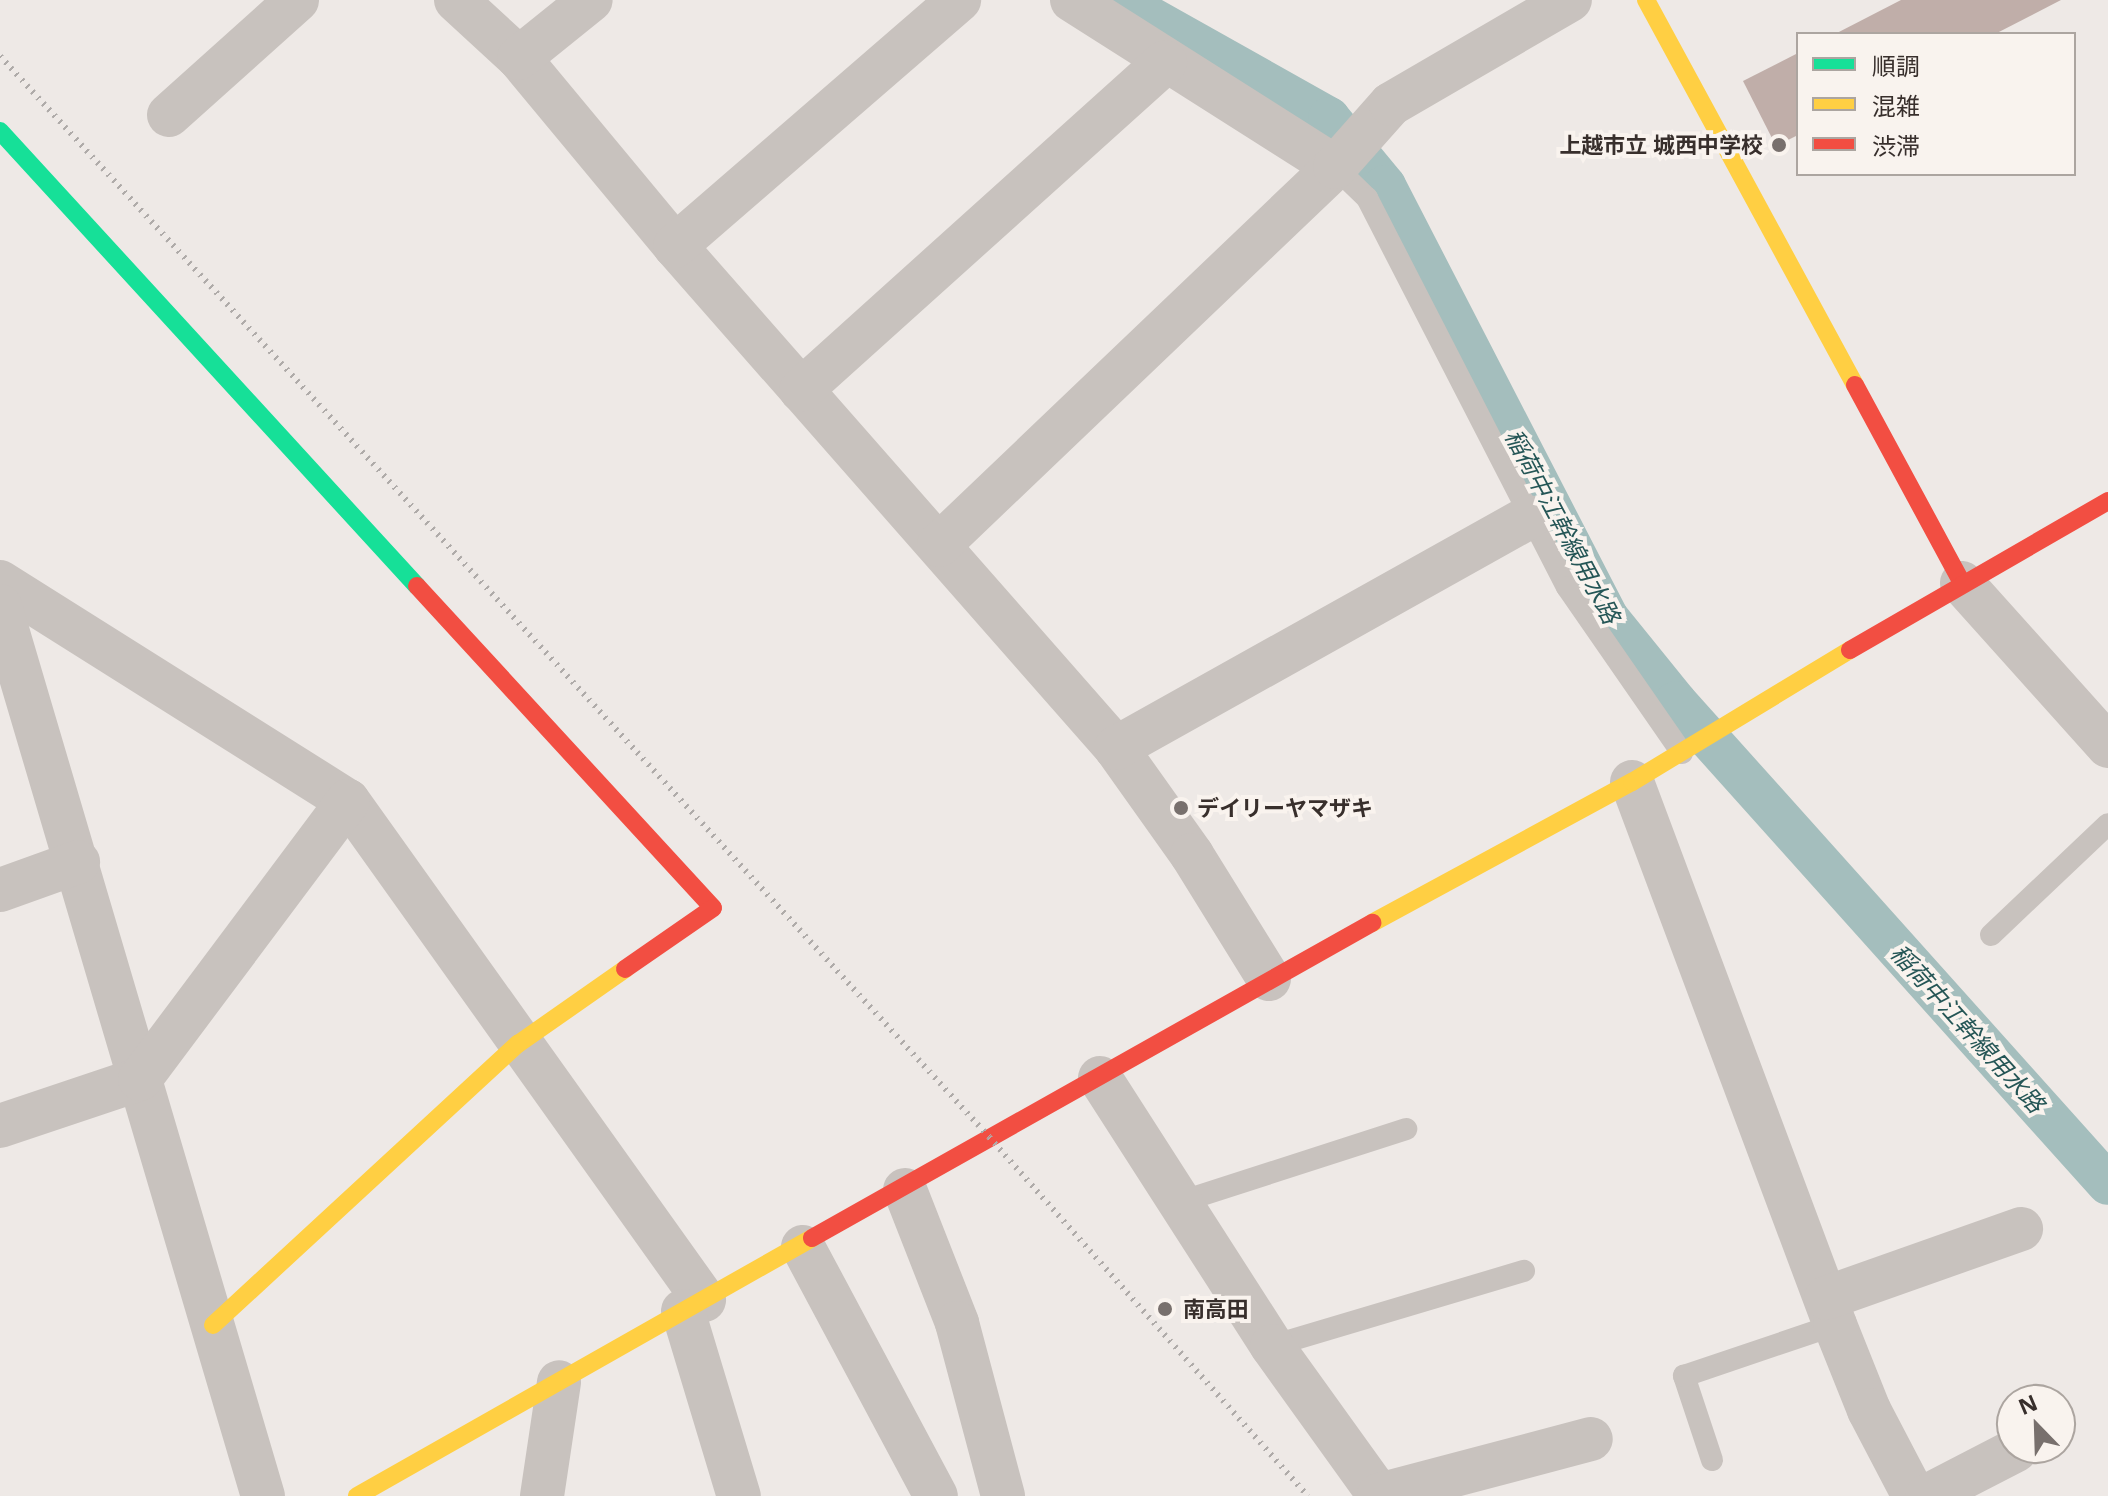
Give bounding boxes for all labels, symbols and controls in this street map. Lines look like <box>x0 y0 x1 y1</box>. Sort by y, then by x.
legend <box>1796 32 2076 176</box>
text: 順調 <box>1872 49 1920 82</box>
text: 混雑 <box>1872 89 1920 122</box>
text: 渋滞 <box>1872 129 1920 162</box>
place label: 上越市立 城西中学校 <box>1559 132 1763 158</box>
marker: 上越市立 城西中学校 <box>1770 136 1788 154</box>
water label: 稲荷中江幹線用水路 <box>1500 424 1626 628</box>
place label: デイリーヤマザキ <box>1197 795 1373 821</box>
marker: デイリーヤマザキ <box>1172 799 1190 817</box>
water label: 稲荷中江幹線用水路 <box>1885 938 2051 1118</box>
place label: 南高田 <box>1183 1296 1249 1322</box>
marker: 南高田 <box>1154 1298 1176 1320</box>
north arrow <box>1996 1384 2076 1464</box>
text: N <box>2013 1386 2041 1421</box>

